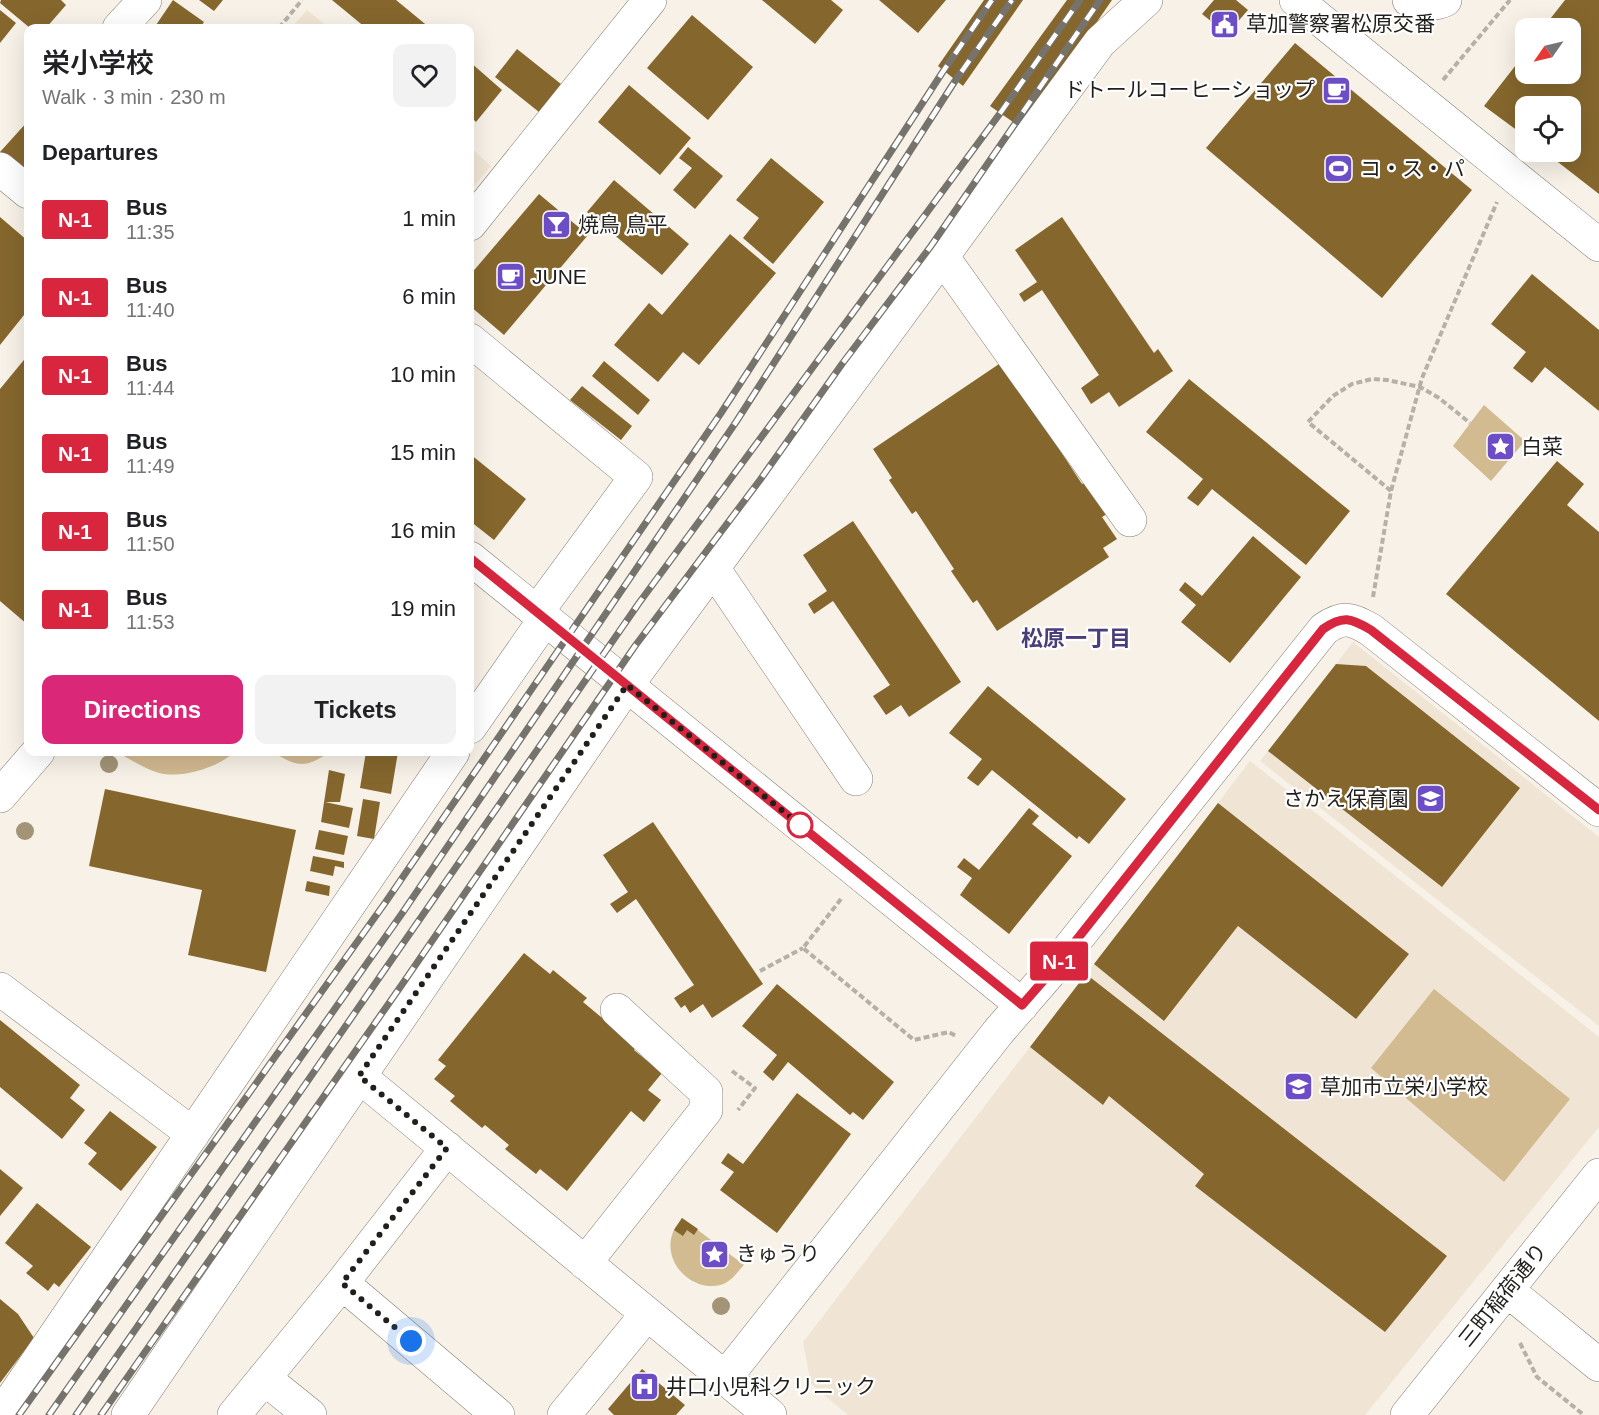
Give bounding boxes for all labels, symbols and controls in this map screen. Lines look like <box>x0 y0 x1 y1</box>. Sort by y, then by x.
public building icon: 草加警察署松原交番 <box>1209 8 1241 40</box>
place label: 草加警察署松原交番 <box>1246 12 1435 35</box>
north arrow <box>1515 18 1581 84</box>
map controls <box>1515 18 1581 162</box>
button: heart <box>393 44 456 107</box>
text: 栄小学校 <box>42 48 154 79</box>
cafe icon: ドトールコーヒーショップ <box>1320 74 1352 106</box>
place label: ドトールコーヒーショップ <box>1064 78 1315 101</box>
text: Walk · 3 min · 230 m <box>42 86 226 108</box>
button: locate <box>1515 96 1581 162</box>
text: Departures <box>42 140 158 165</box>
sports icon: コ・ス・パ <box>1323 153 1355 185</box>
place label: コ・ス・パ <box>1360 157 1465 180</box>
text: Bus <box>126 195 168 220</box>
text: 1 min <box>402 206 456 231</box>
text: N-1 <box>58 208 92 231</box>
bar icon: 焼鳥 鳥平 <box>541 209 573 241</box>
place label: 焼鳥 鳥平 <box>578 213 668 236</box>
text: 11:35 <box>126 221 175 243</box>
cafe icon: JUNE <box>495 261 527 293</box>
place label: JUNE <box>532 265 587 288</box>
text: Bus <box>126 273 168 298</box>
text: 6 min <box>402 284 456 309</box>
text: N-1 <box>58 286 92 309</box>
text: 11:40 <box>126 299 175 321</box>
text: Bus <box>126 351 168 376</box>
text: 10 min <box>390 362 456 387</box>
text: N-1 <box>58 364 92 387</box>
text: 11:44 <box>126 377 175 399</box>
text: Bus <box>126 429 168 454</box>
place icon: 白菜 <box>1484 431 1516 463</box>
place label: 白菜 <box>1521 435 1563 458</box>
text: 15 min <box>390 440 456 465</box>
text: N-1 <box>58 442 92 465</box>
text: 11:49 <box>126 455 175 477</box>
text: Bus <box>126 507 168 532</box>
text: 16 min <box>390 518 456 543</box>
text: N-1 <box>58 520 92 543</box>
text: 11:50 <box>126 533 175 555</box>
text: Bus <box>126 585 168 610</box>
text: 19 min <box>390 596 456 621</box>
text: N-1 <box>58 598 92 621</box>
text: 11:53 <box>126 611 175 633</box>
district label: 松原一丁目 <box>1021 626 1131 651</box>
button: Directions <box>42 675 243 744</box>
button: Tickets <box>255 675 456 744</box>
school or university icon: さかえ保育園 <box>1414 783 1446 815</box>
place label: さかえ保育園 <box>1283 787 1409 810</box>
unlabelled marker <box>787 812 813 838</box>
line badge: N-1 <box>1024 942 1094 980</box>
text: N-1 <box>1042 950 1076 973</box>
school or university icon: 草加市立栄小学校 <box>1283 1071 1315 1103</box>
place label: 草加市立栄小学校 <box>1320 1075 1488 1098</box>
place icon: きゅうり <box>699 1238 731 1270</box>
street label: 三町稲荷通り <box>1454 1238 1551 1351</box>
place label: きゅうり <box>736 1242 820 1265</box>
your location <box>396 1326 426 1356</box>
hospital icon: 井口小児科クリニック <box>629 1371 661 1403</box>
place label: 井口小児科クリニック <box>666 1375 876 1398</box>

